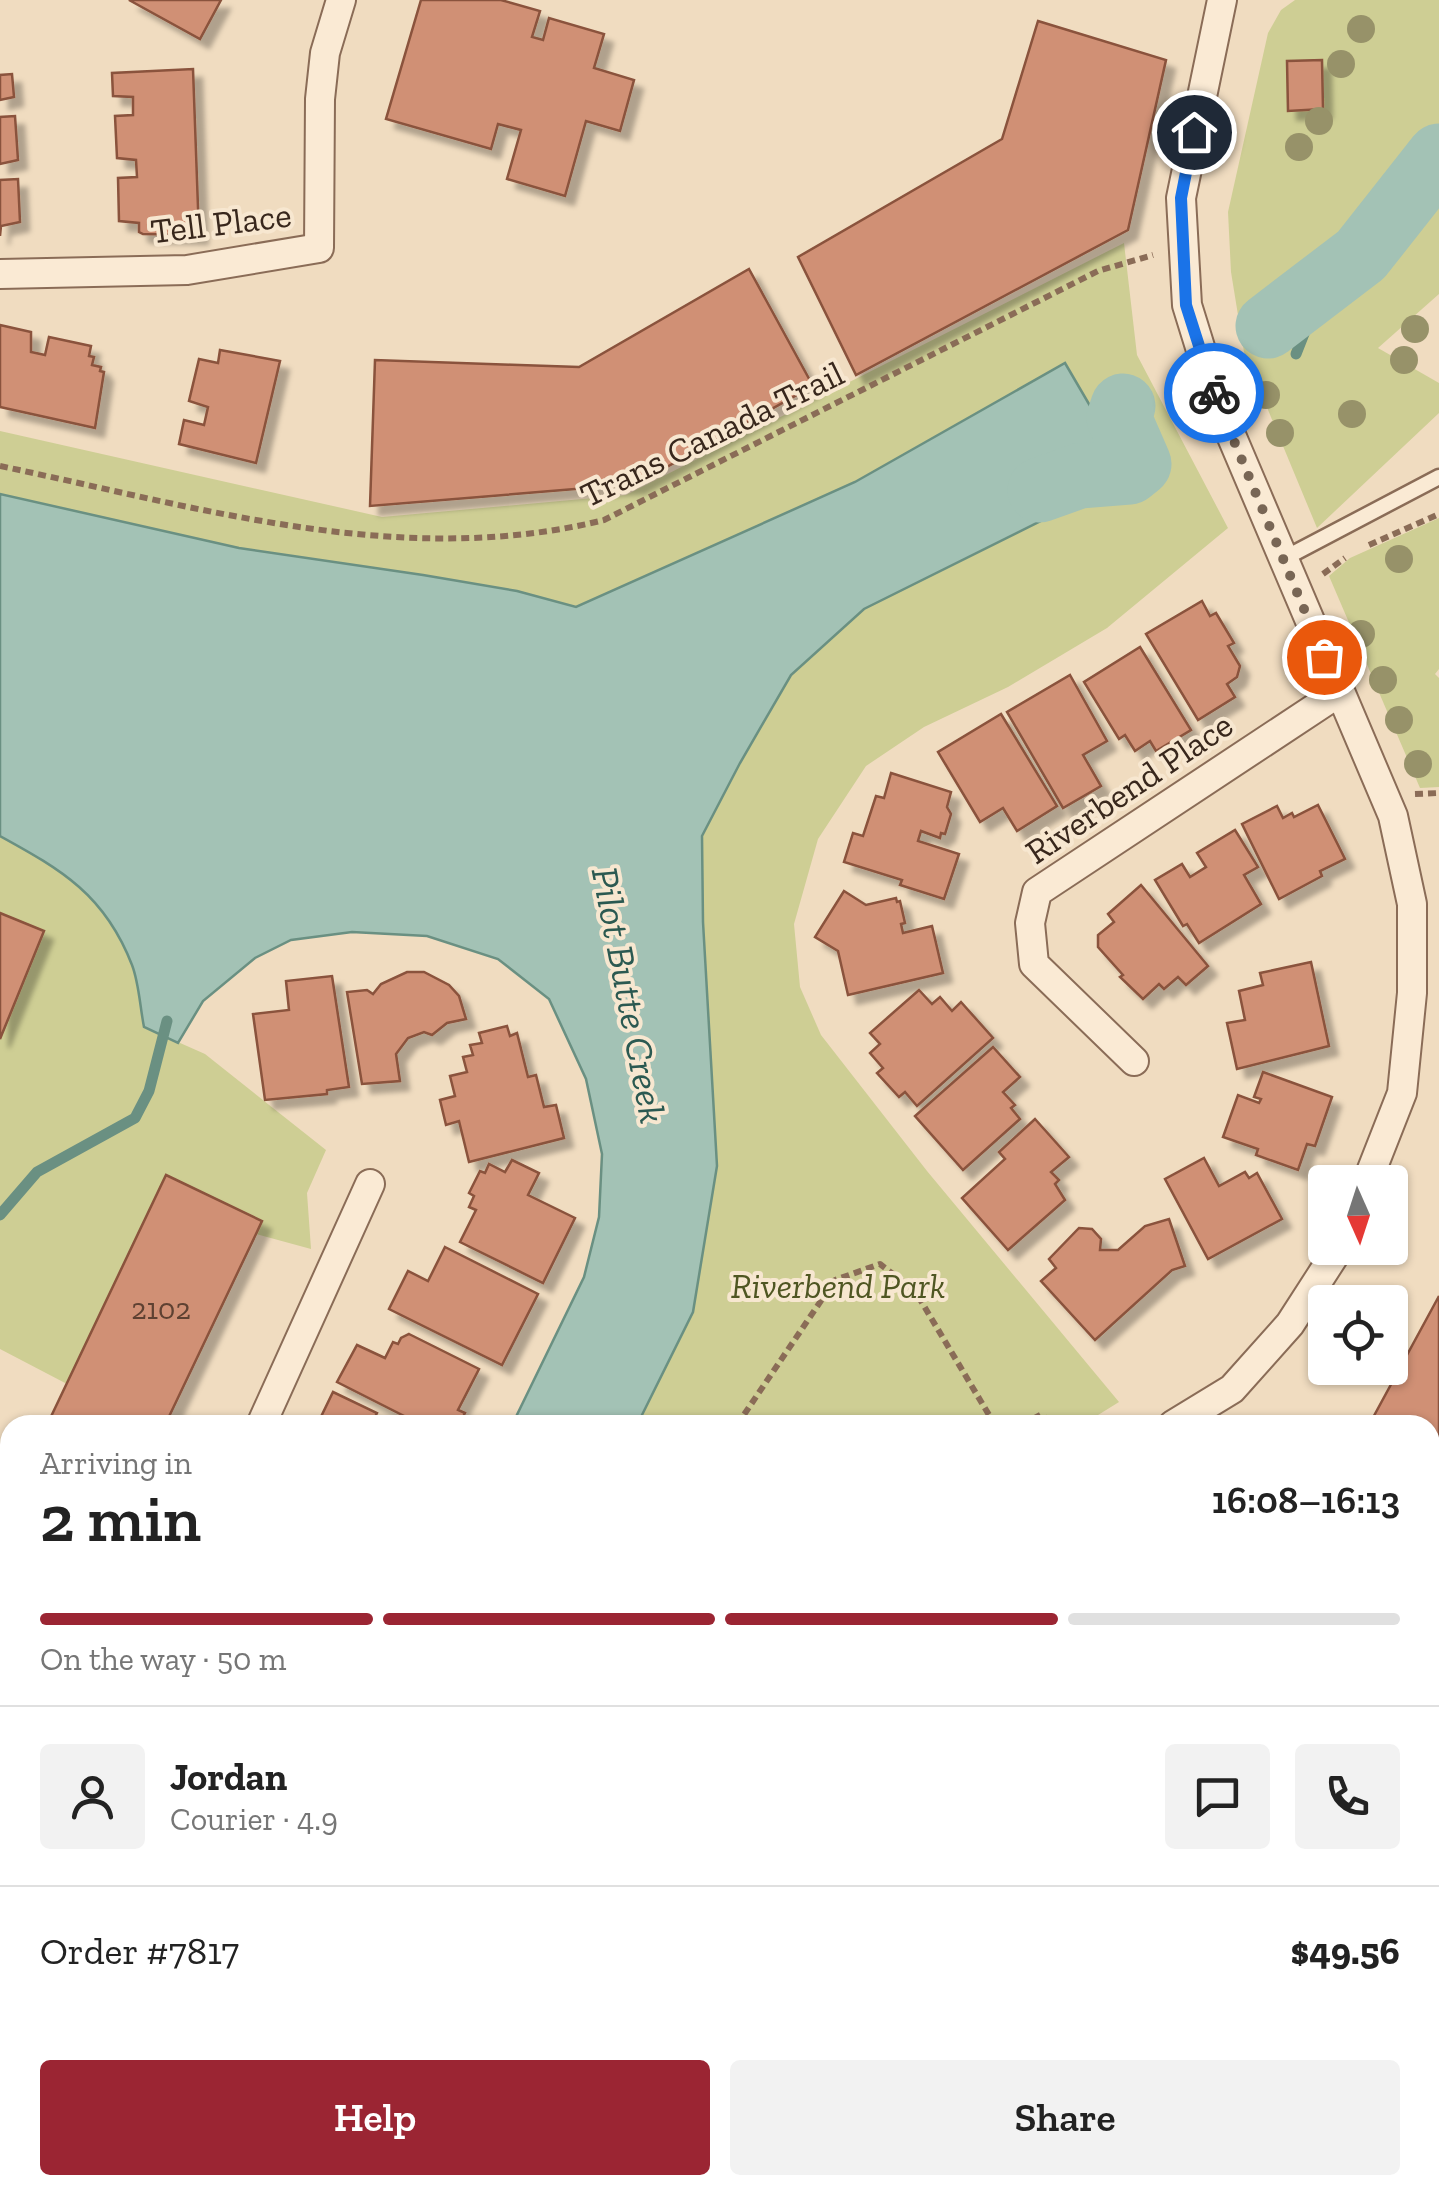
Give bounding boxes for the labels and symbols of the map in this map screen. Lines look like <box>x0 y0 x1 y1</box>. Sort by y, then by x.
pin <box>1152 90 1237 175</box>
street label: Tell Place <box>148 194 294 252</box>
courier <box>1164 343 1264 443</box>
street label: Trans Canada Trail <box>573 352 851 516</box>
pin <box>1282 615 1367 700</box>
street label: Riverbend Place <box>1018 703 1240 873</box>
water label: Pilot Butte Creek <box>582 863 676 1127</box>
north arrow <box>1308 1165 1408 1265</box>
park label: Riverbend Park <box>731 1265 945 1307</box>
house number: 2102 <box>131 1291 191 1327</box>

